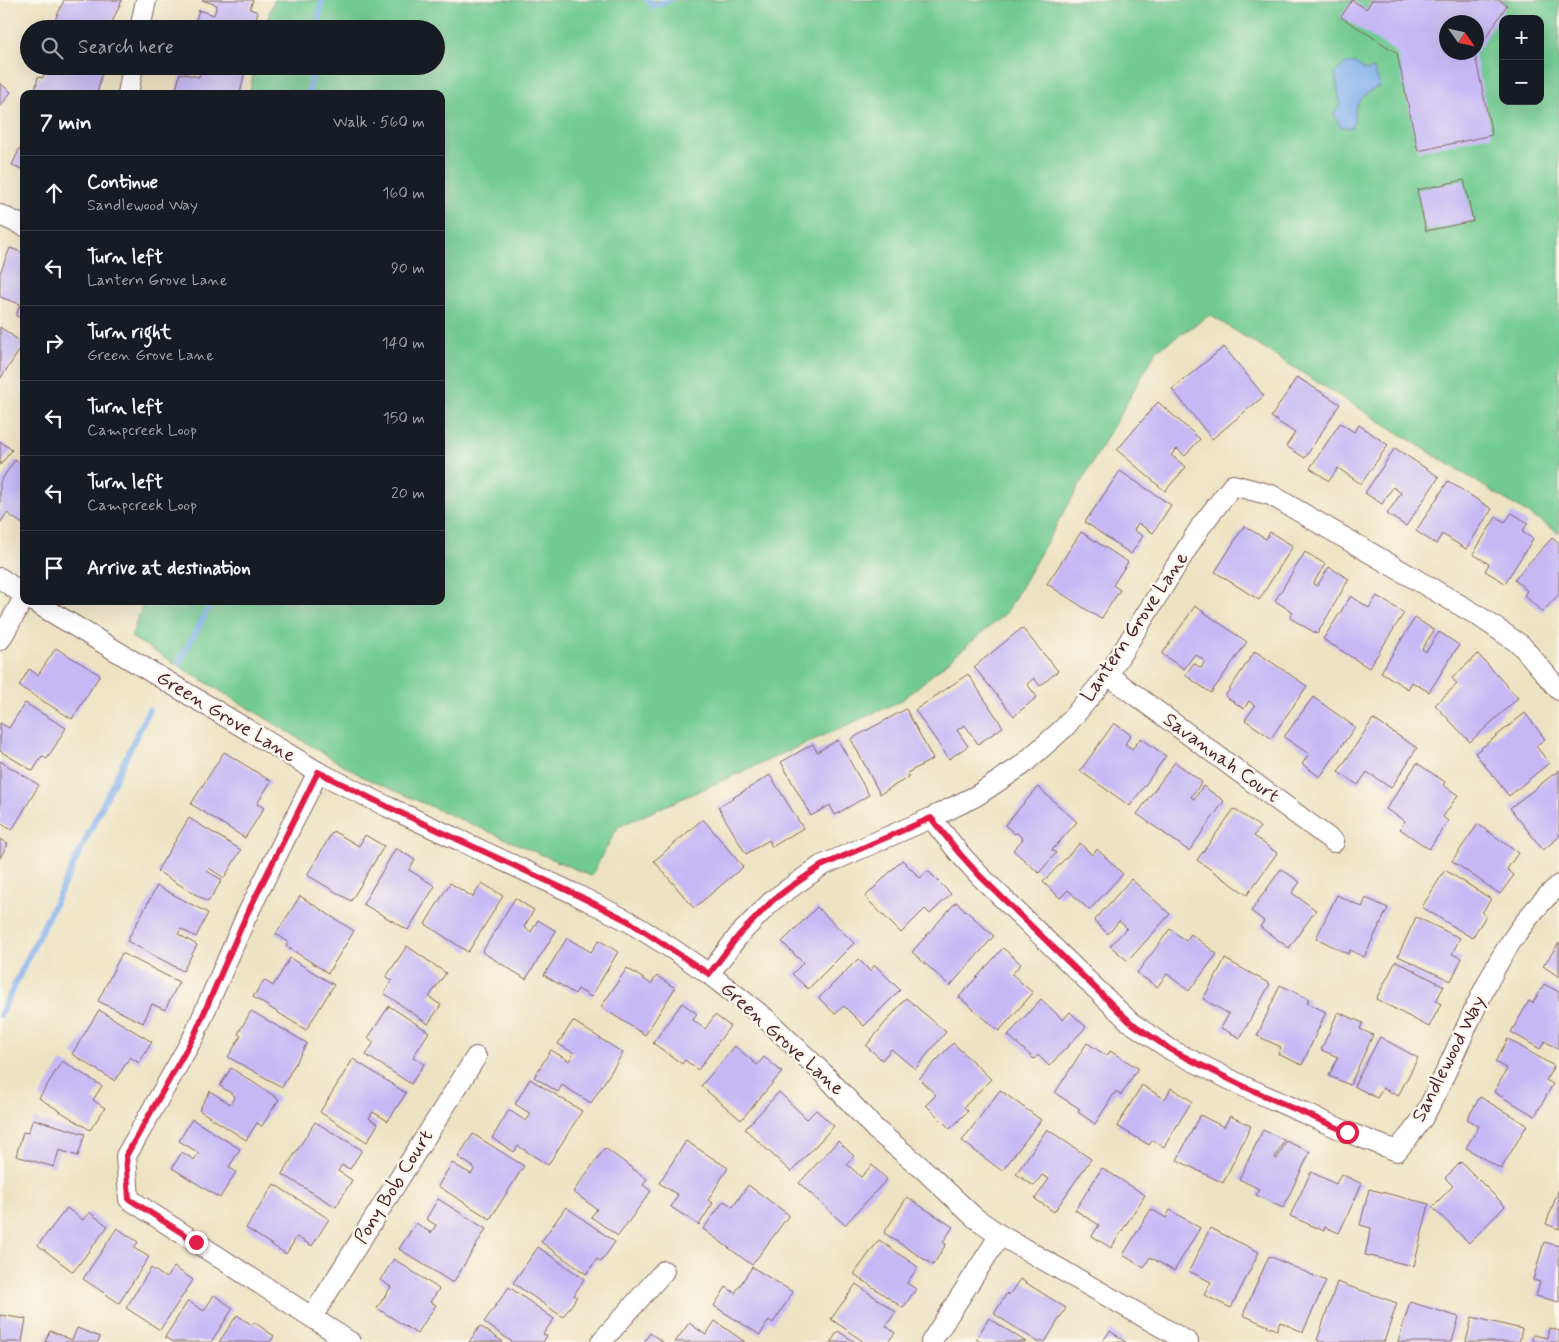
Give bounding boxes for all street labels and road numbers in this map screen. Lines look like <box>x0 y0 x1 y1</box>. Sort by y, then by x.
street label: Lantern Grove Lane <box>1075 547 1195 707</box>
street label: Green Grove Lane <box>151 665 301 769</box>
street label: Savannah Court <box>1157 707 1285 809</box>
street label: Green Grove Lane <box>714 976 850 1102</box>
street label: Sandlewood Way <box>1405 991 1493 1127</box>
street label: Pony Bob Court <box>348 1125 440 1249</box>

